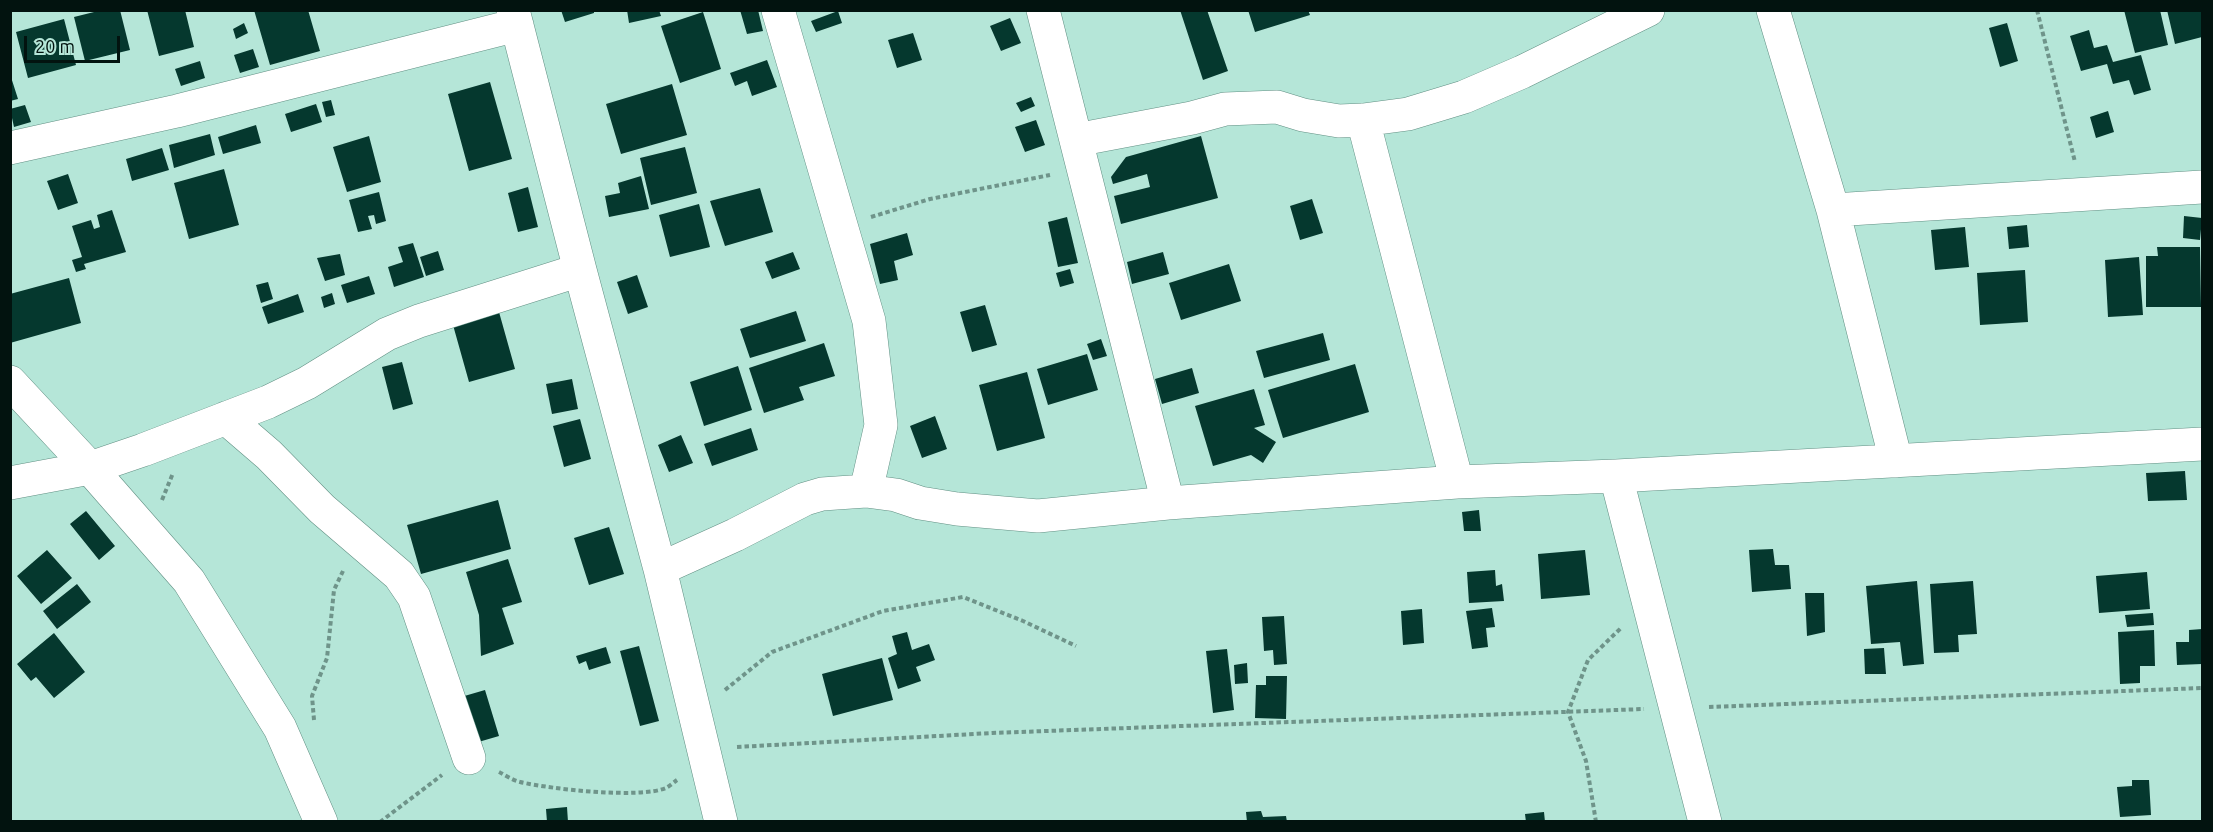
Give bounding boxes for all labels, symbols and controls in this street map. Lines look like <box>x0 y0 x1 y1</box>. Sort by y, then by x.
scale bar <box>27 24 123 62</box>
text: 20 m <box>35 36 75 56</box>

